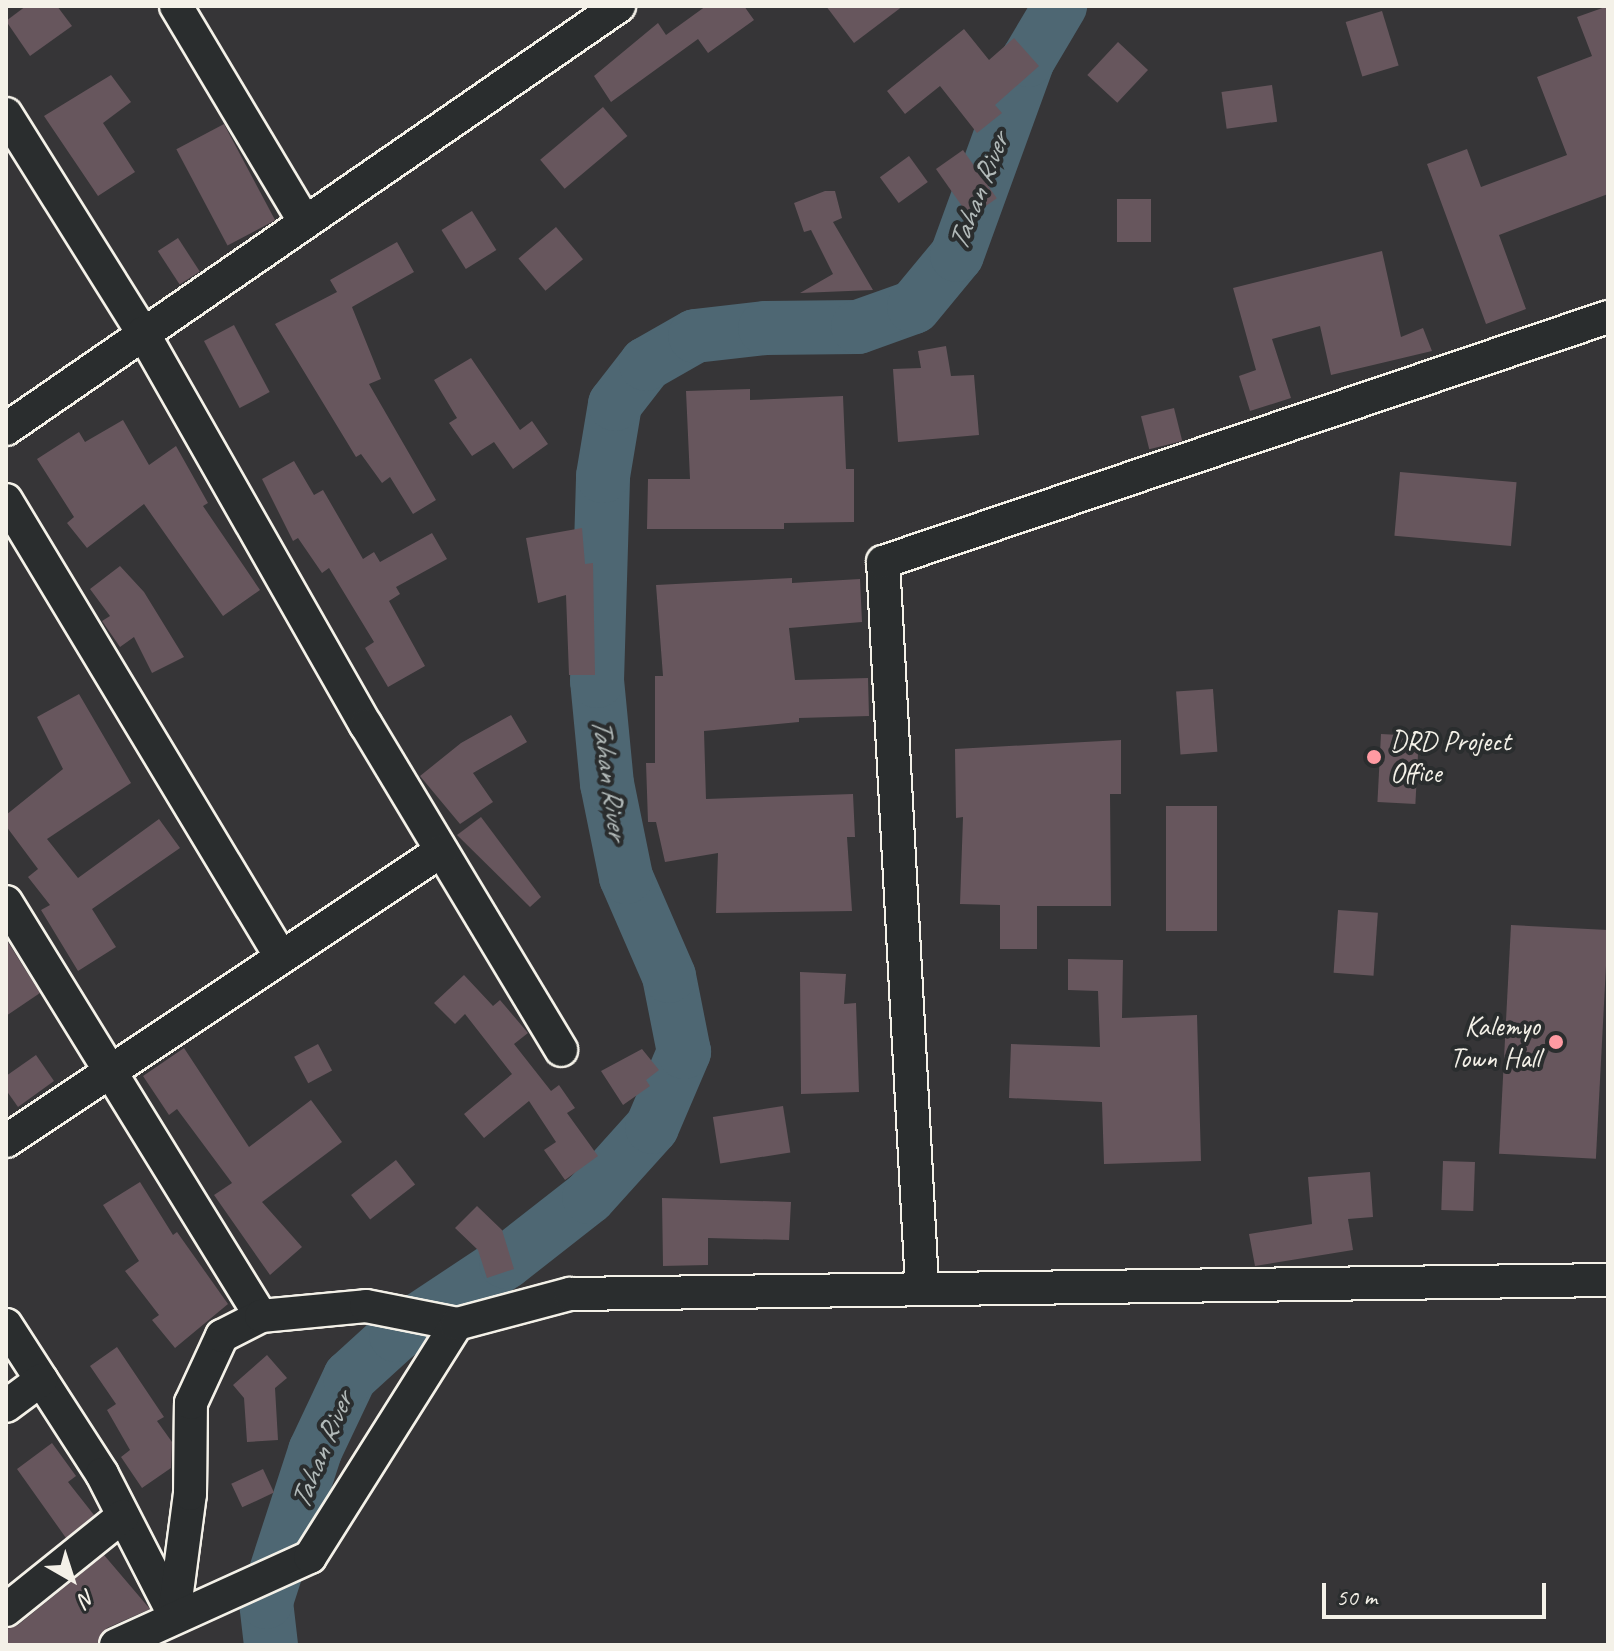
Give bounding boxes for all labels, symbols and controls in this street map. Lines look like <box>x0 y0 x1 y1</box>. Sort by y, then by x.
water label: Tahan River <box>939 128 1017 256</box>
water label: Tahan River <box>584 714 636 842</box>
place label: DRD Project Office <box>1390 724 1511 790</box>
marker: DRD Project Office <box>1365 748 1383 766</box>
place label: Kalemyo Town Hall <box>1449 1009 1540 1075</box>
marker: Kalemyo Town Hall <box>1547 1033 1565 1051</box>
water label: Tahan River <box>281 1387 361 1515</box>
north arrow <box>32 1539 112 1619</box>
scale bar <box>1326 1567 1550 1617</box>
text: N <box>73 1582 101 1613</box>
text: 50 m <box>1336 1582 1377 1612</box>

